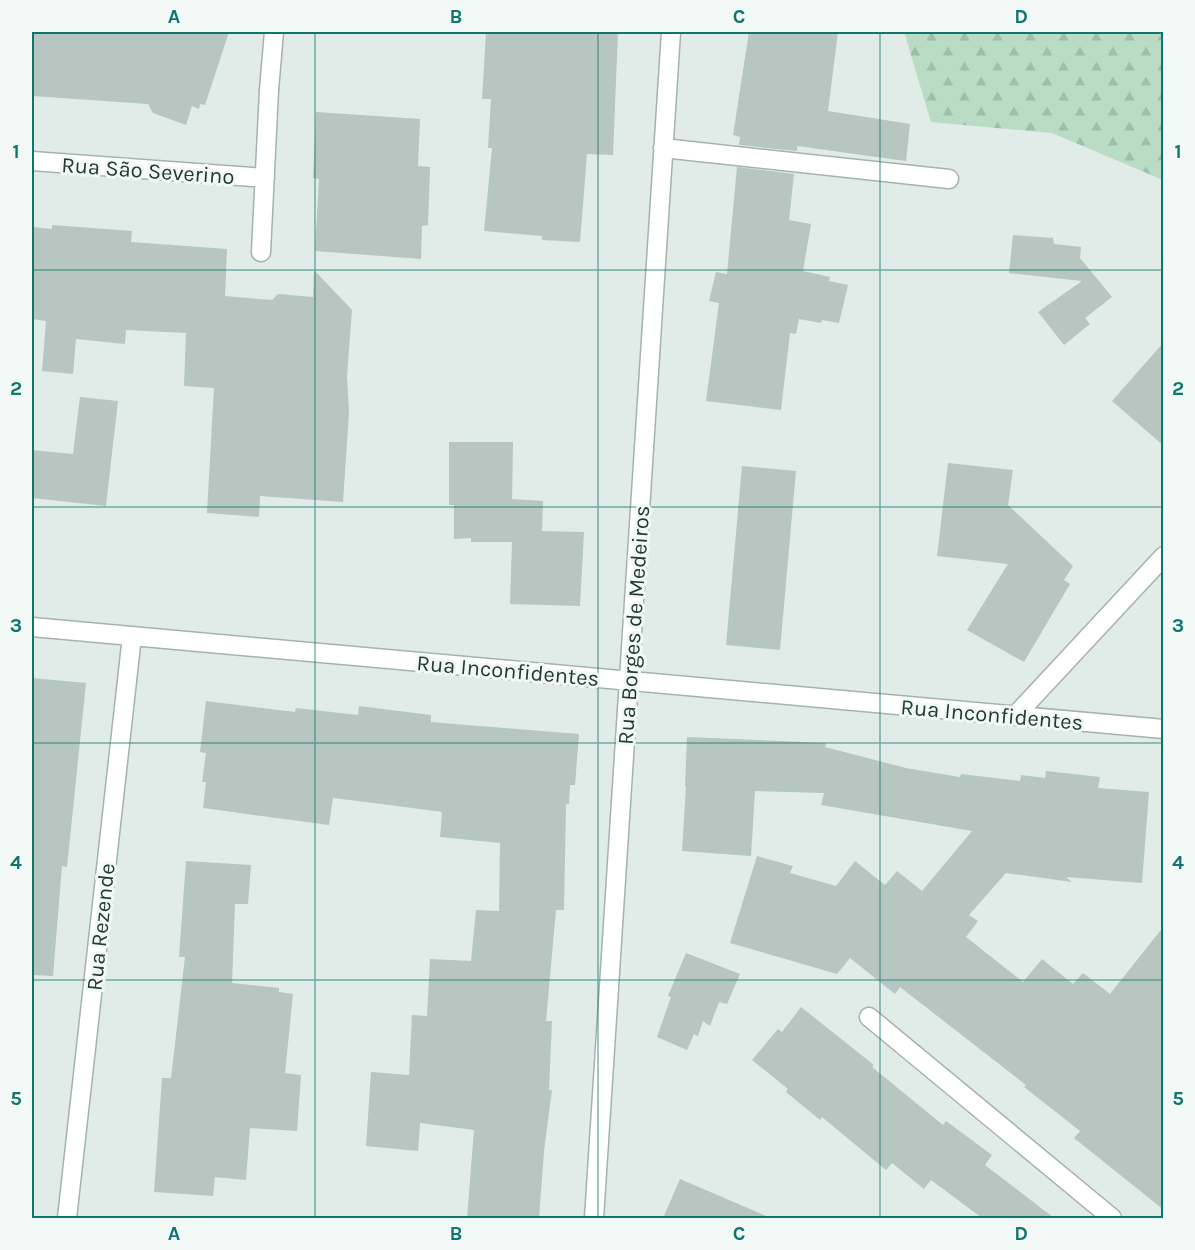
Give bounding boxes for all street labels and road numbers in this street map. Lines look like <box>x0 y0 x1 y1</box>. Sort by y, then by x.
street label: Rua São Severino <box>60 152 235 190</box>
street label: Rua Borges de Medeiros <box>613 505 655 746</box>
street label: Rua Inconfidentes <box>416 650 600 692</box>
street label: Rua Inconfidentes <box>900 694 1084 736</box>
street label: Rua Rezende <box>81 862 121 992</box>

